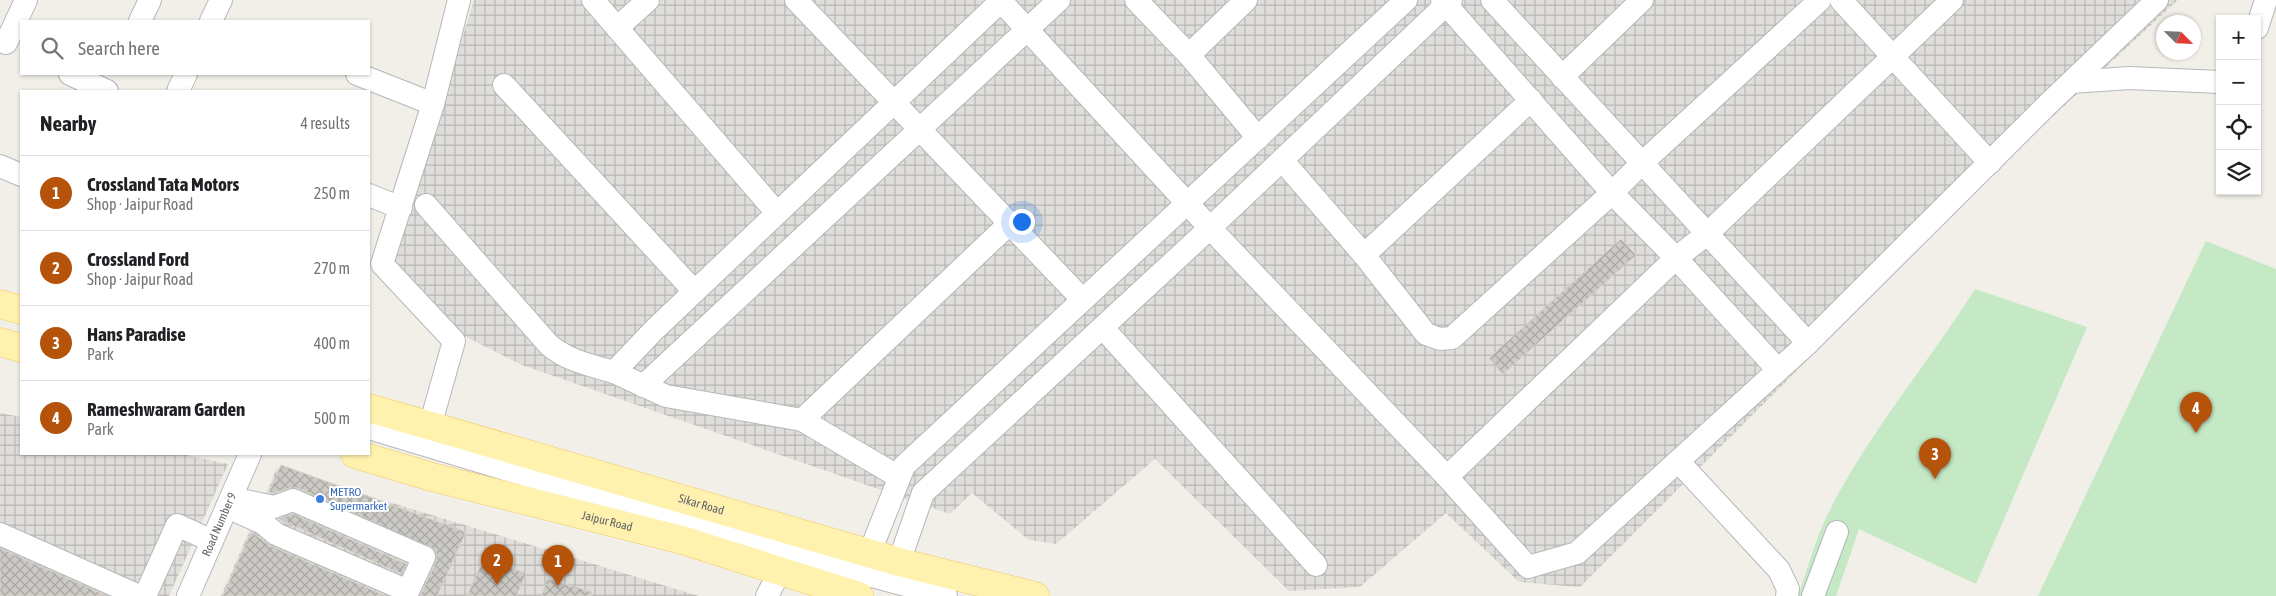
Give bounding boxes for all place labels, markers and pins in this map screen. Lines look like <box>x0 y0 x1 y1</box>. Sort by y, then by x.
pin: 4 <box>2180 392 2212 433</box>
pin: 3 <box>1919 438 1951 479</box>
place label: METRO Supermarket <box>330 485 388 513</box>
marker: METRO Supermarket <box>314 493 326 505</box>
pin: 2 <box>481 544 513 585</box>
pin: 1 <box>542 545 574 586</box>

